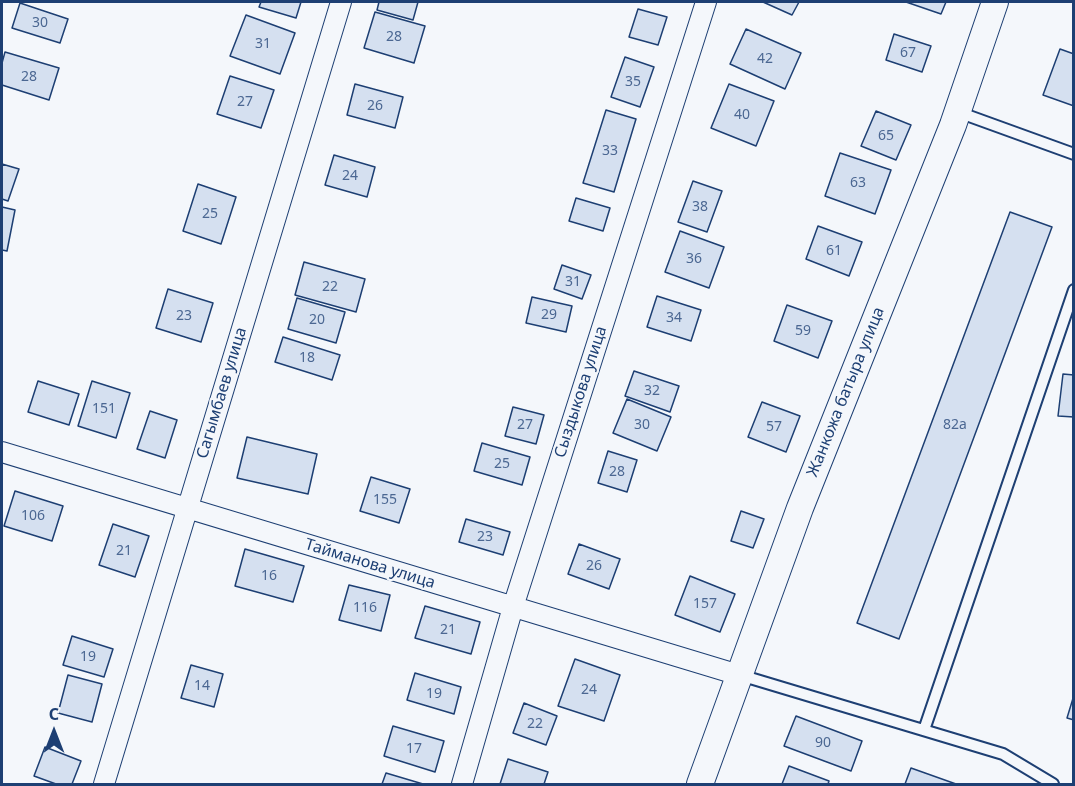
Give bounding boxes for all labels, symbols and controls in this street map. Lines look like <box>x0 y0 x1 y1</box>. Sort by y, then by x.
house number: 30 <box>32 15 48 31</box>
house number: 28 <box>386 29 402 45</box>
house number: 31 <box>255 36 271 52</box>
house number: 67 <box>900 45 916 61</box>
house number: 42 <box>757 51 773 67</box>
house number: 28 <box>21 69 37 85</box>
house number: 35 <box>625 74 641 90</box>
house number: 27 <box>237 94 253 110</box>
house number: 26 <box>367 98 383 114</box>
house number: 40 <box>734 107 750 123</box>
house number: 65 <box>878 128 894 144</box>
house number: 33 <box>602 143 618 159</box>
house number: 24 <box>342 168 358 184</box>
house number: 63 <box>850 175 866 191</box>
house number: 38 <box>692 199 708 215</box>
house number: 25 <box>202 206 218 222</box>
house number: 61 <box>826 243 842 259</box>
house number: 36 <box>686 251 702 267</box>
house number: 31 <box>565 274 581 290</box>
house number: 22 <box>322 279 338 295</box>
street label: Жанкожа батыра улица <box>803 304 889 480</box>
house number: 29 <box>541 307 557 323</box>
house number: 23 <box>176 308 192 324</box>
house number: 34 <box>666 310 682 326</box>
house number: 20 <box>309 312 325 328</box>
house number: 59 <box>795 323 811 339</box>
street label: Сыздыкова улица <box>551 324 611 460</box>
street label: Сагымбаев улица <box>193 325 251 461</box>
house number: 18 <box>299 350 315 366</box>
house number: 32 <box>644 383 660 399</box>
house number: 151 <box>92 401 116 417</box>
house number: 27 <box>517 417 533 433</box>
house number: 30 <box>634 417 650 433</box>
house number: 82а <box>943 417 967 433</box>
house number: 57 <box>766 419 782 435</box>
house number: 25 <box>494 456 510 472</box>
house number: 28 <box>609 464 625 480</box>
house number: 155 <box>373 492 397 508</box>
house number: 106 <box>21 508 45 524</box>
house number: 23 <box>477 529 493 545</box>
street label: Тайманова улица <box>303 535 437 593</box>
house number: 21 <box>116 543 132 559</box>
house number: 26 <box>586 558 602 574</box>
house number: 16 <box>261 568 277 584</box>
house number: 157 <box>693 596 717 612</box>
house number: 116 <box>353 600 377 616</box>
house number: 21 <box>440 622 456 638</box>
house number: 19 <box>80 649 96 665</box>
house number: 14 <box>194 678 210 694</box>
house number: 24 <box>581 682 597 698</box>
house number: 19 <box>426 686 442 702</box>
north arrow <box>24 702 84 762</box>
text: С <box>49 703 59 725</box>
house number: 22 <box>527 716 543 732</box>
house number: 90 <box>815 735 831 751</box>
house number: 17 <box>406 741 422 757</box>

